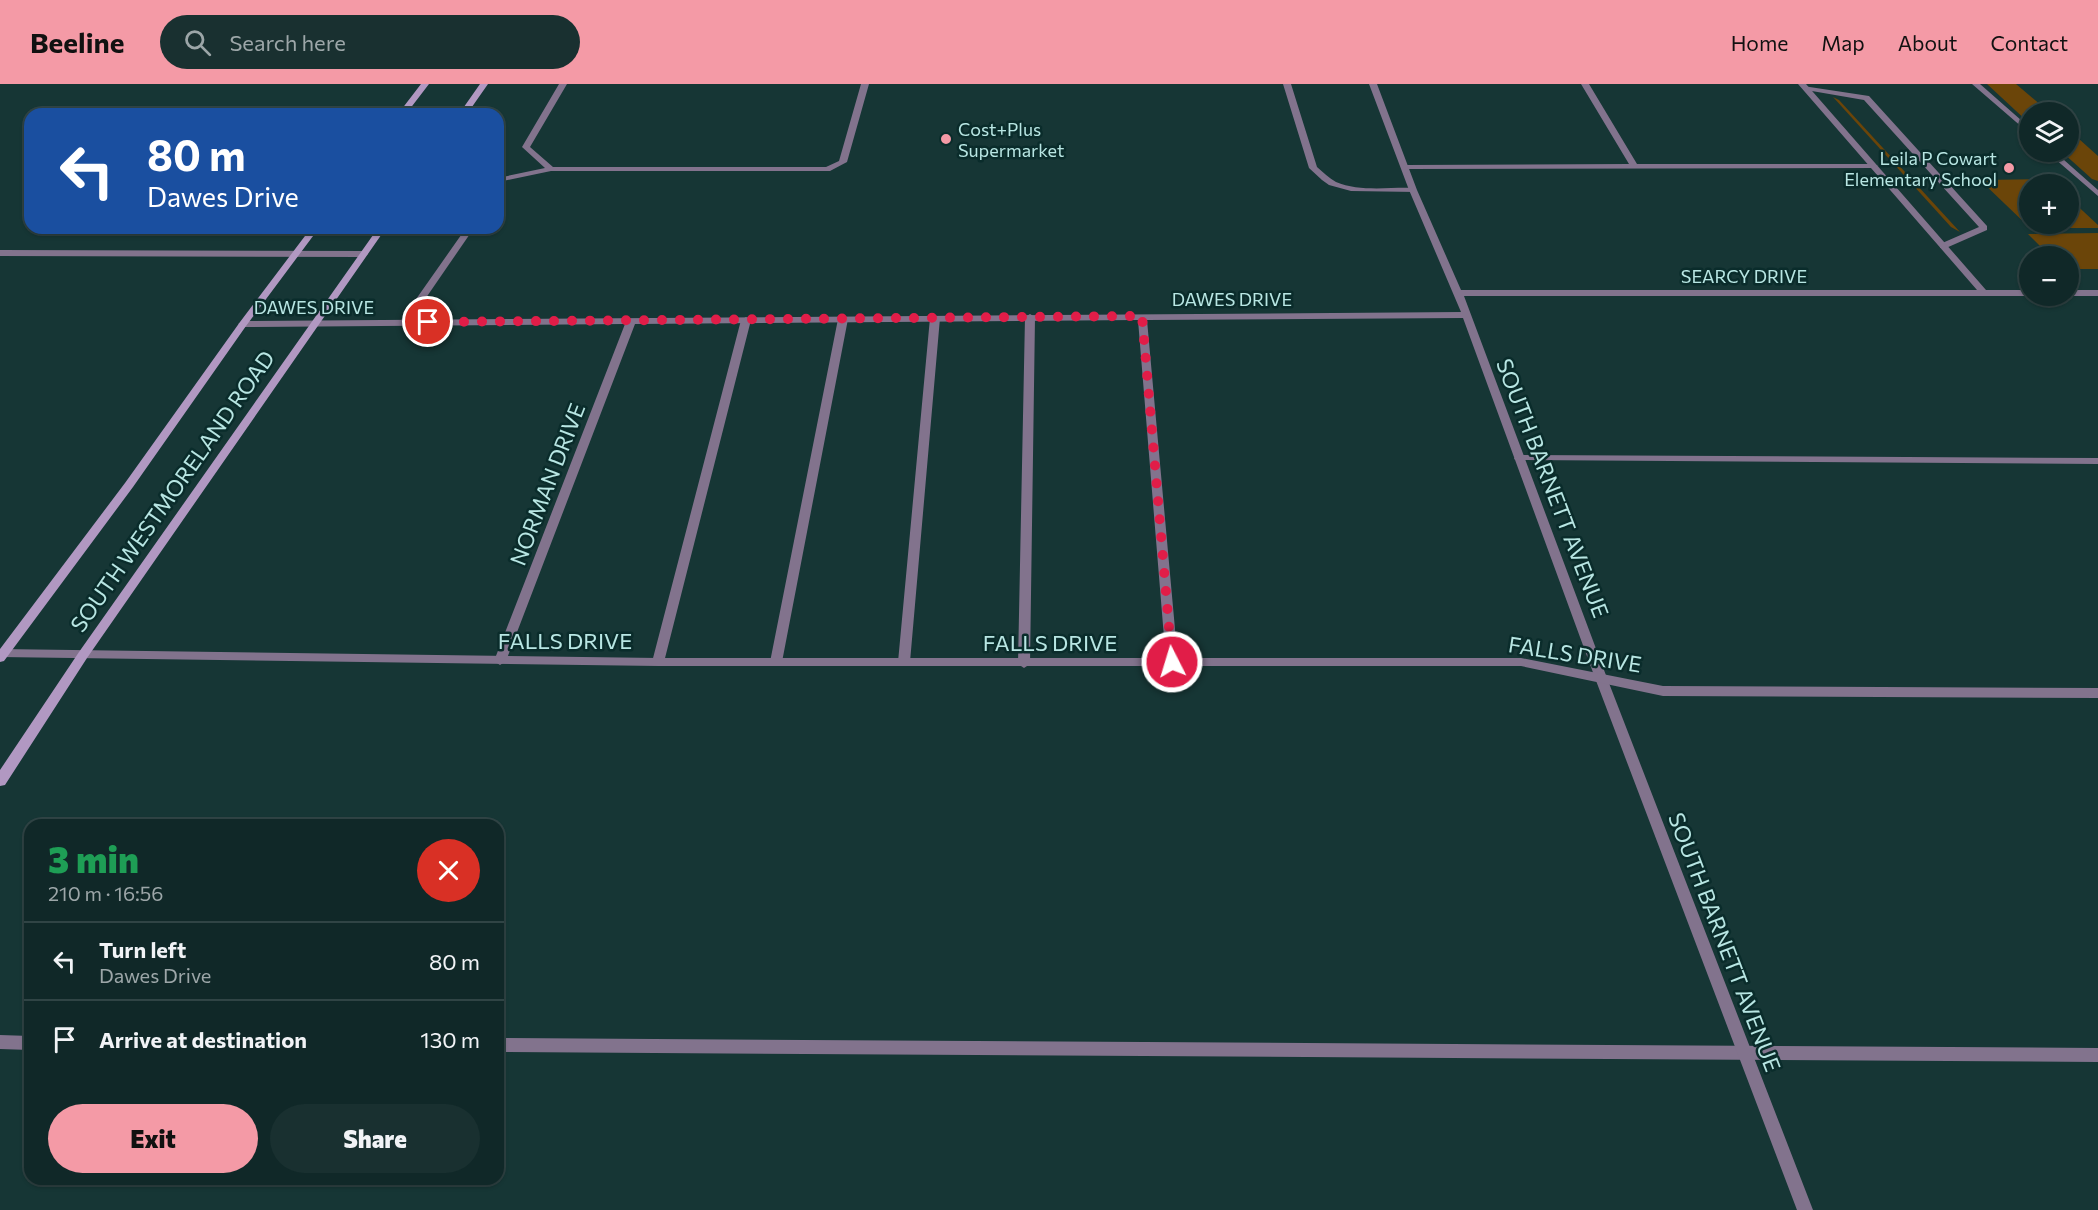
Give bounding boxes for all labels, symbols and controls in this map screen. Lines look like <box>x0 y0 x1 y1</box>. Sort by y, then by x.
search box <box>160 15 580 69</box>
text: Beeline <box>30 25 124 59</box>
icon: search <box>181 26 214 59</box>
text: Search here <box>229 29 346 56</box>
text: Home <box>1731 30 1788 55</box>
text: Map <box>1821 30 1865 55</box>
text: About <box>1898 30 1957 55</box>
text: Contact <box>1990 30 2068 55</box>
map controls <box>2019 102 2079 306</box>
button: layers <box>2019 102 2079 162</box>
place label: Cost+Plus Supermarket <box>958 118 1064 161</box>
text: 80 m <box>147 128 246 180</box>
icon: left <box>48 132 126 210</box>
marker: Cost+Plus Supermarket <box>939 132 953 146</box>
place label: Leila P Cowart Elementary School <box>1844 147 1997 190</box>
marker: Leila P Cowart Elementary School <box>2002 161 2016 175</box>
button: + <box>2019 174 2079 234</box>
text: Dawes Drive <box>147 180 299 213</box>
button: − <box>2019 246 2079 306</box>
street label: SEARCY DRIVE <box>1681 265 1807 287</box>
street label: DAWES DRIVE <box>1172 288 1292 310</box>
street label: DAWES DRIVE <box>254 296 374 318</box>
pin <box>402 296 453 347</box>
icon: arrive <box>411 305 444 338</box>
street label: SOUTH WESTMORELAND ROAD <box>64 345 280 637</box>
street label: SOUTH BARNETT AVENUE <box>1491 355 1615 621</box>
street label: NORMAN DRIVE <box>504 399 590 569</box>
street label: FALLS DRIVE <box>498 627 632 654</box>
street label: FALLS DRIVE <box>983 629 1117 656</box>
position arrow <box>1140 630 1204 694</box>
street label: FALLS DRIVE <box>1506 630 1644 678</box>
street label: SOUTH BARNETT AVENUE <box>1663 809 1787 1075</box>
text: 3 min <box>48 836 139 880</box>
button: close <box>417 839 480 902</box>
text: 210 m · 16:56 <box>48 881 163 905</box>
text: Turn left <box>99 936 186 963</box>
icon: left <box>48 945 81 978</box>
text: 80 m <box>429 948 480 975</box>
text: Dawes Drive <box>99 963 211 987</box>
icon: arrive <box>48 1023 81 1056</box>
text: Arrive at destination <box>99 1026 307 1053</box>
text: 130 m <box>420 1026 480 1053</box>
button: Exit <box>48 1104 258 1173</box>
button: Share <box>270 1104 480 1173</box>

